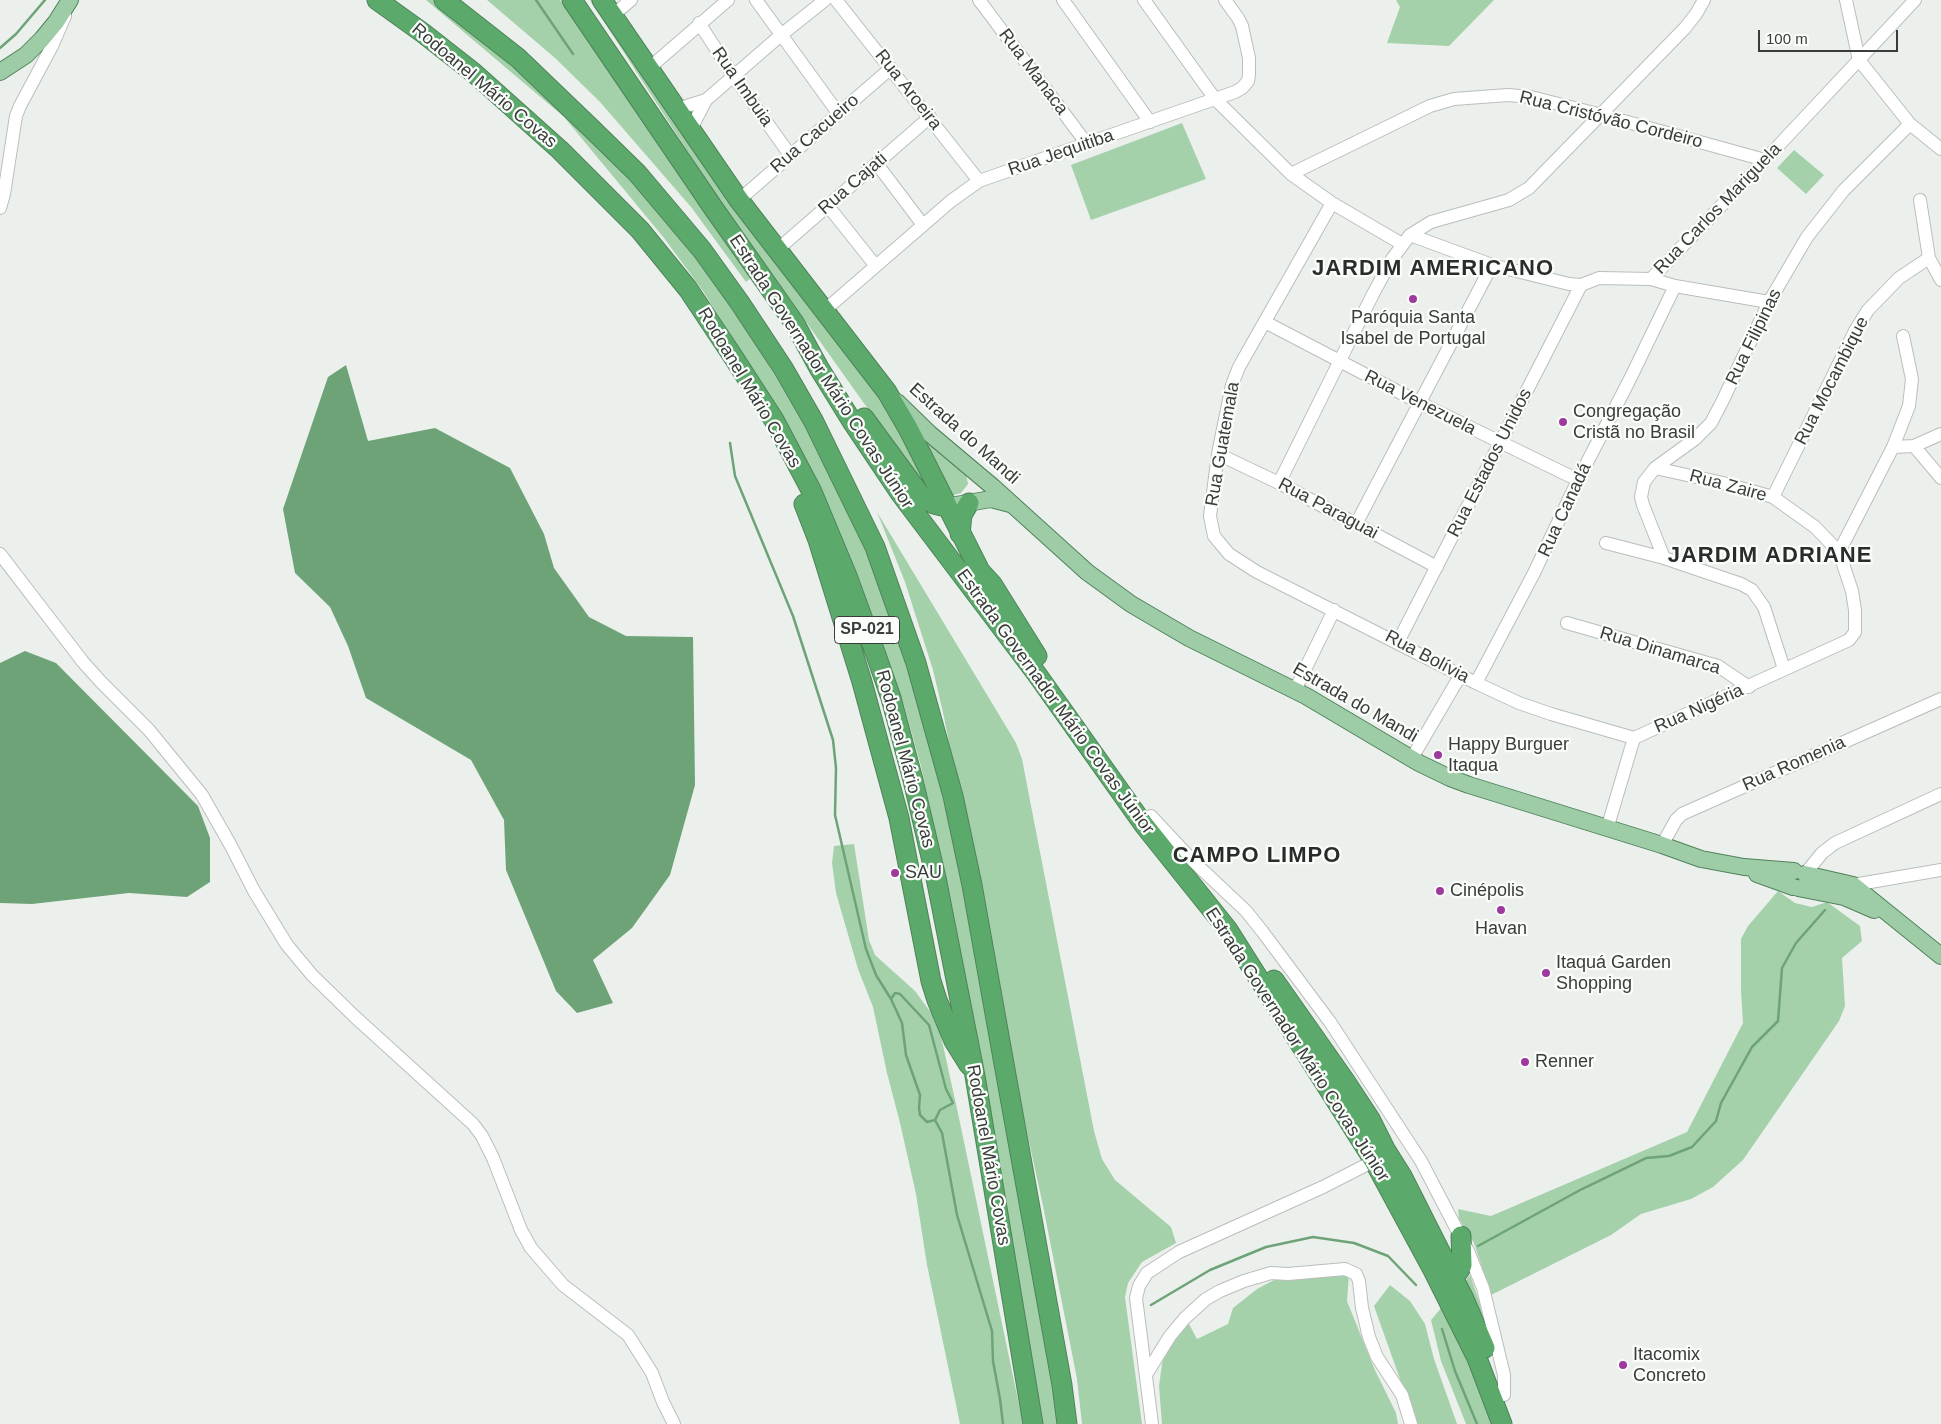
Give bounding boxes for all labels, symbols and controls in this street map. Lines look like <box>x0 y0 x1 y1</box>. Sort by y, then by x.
street label: Rodoanel Mário Covas <box>407 19 561 153</box>
scale bar <box>1761 20 1901 52</box>
street label: Rua Manaca <box>994 25 1072 119</box>
text: 100 m <box>1766 30 1808 47</box>
street label: Rua Imbuia <box>707 43 777 131</box>
street label: Rua Aroeira <box>870 46 946 134</box>
street label: Rua Cristóvão Cordeiro <box>1517 87 1705 153</box>
street label: Rua Cacueiro <box>766 90 864 178</box>
street label: Rua Jequitiba <box>1005 125 1117 181</box>
street label: Rua Carlos Mariguela <box>1650 139 1786 279</box>
street label: Rua Cajati <box>814 148 892 220</box>
street label: Estrada Governador Mário Covas Júnior <box>724 231 918 513</box>
district label: JARDIM AMERICANO <box>1310 256 1556 282</box>
street label: Rua Filipinas <box>1721 286 1787 388</box>
marker: Paróquia Santa Isabel de Portugal <box>1407 293 1419 305</box>
street label: Rodoanel Mário Covas <box>693 304 805 472</box>
place label: Paróquia Santa Isabel de Portugal <box>1340 307 1486 350</box>
street label: Rua Mocambique <box>1790 313 1874 449</box>
street label: Rua Venezuela <box>1361 366 1479 440</box>
street label: Estrada do Mandi <box>904 379 1024 489</box>
street label: Rua Guatemala <box>1201 380 1245 508</box>
street label: Rua Estados Unidos <box>1443 385 1537 541</box>
place label: Congregação Cristã no Brasil <box>1573 401 1695 444</box>
marker: Congregação Cristã no Brasil <box>1557 416 1569 428</box>
street label: Rua Canadá <box>1534 460 1596 560</box>
street label: Rua Zaire <box>1687 465 1769 507</box>
street label: Rua Paraguai <box>1274 474 1382 544</box>
district label: JARDIM ADRIANE <box>1666 543 1874 569</box>
street label: Estrada Governador Mário Covas Júnior <box>952 565 1158 839</box>
road number: SP-021 <box>834 616 900 644</box>
street label: Rua Dinamarca <box>1597 622 1723 680</box>
street label: Rua Bolívia <box>1381 626 1473 688</box>
street label: Estrada do Mandi <box>1289 658 1421 748</box>
street label: Rodoanel Mário Covas <box>871 668 939 850</box>
street label: Rua Nigéria <box>1651 680 1747 738</box>
street label: Rua Romenia <box>1739 732 1849 796</box>
place label: Happy Burguer Itaqua <box>1448 734 1569 776</box>
marker: Happy Burguer Itaqua <box>1432 749 1444 761</box>
district label: CAMPO LIMPO <box>1171 843 1343 869</box>
place label: SAU <box>905 862 942 884</box>
marker: SAU <box>889 867 901 879</box>
place label: Cinépolis <box>1450 880 1524 902</box>
marker: Cinépolis <box>1434 885 1446 897</box>
street label: Estrada Governador Mário Covas Júnior <box>1200 904 1394 1186</box>
marker: Havan <box>1495 904 1507 916</box>
place label: Havan <box>1475 918 1527 940</box>
place label: Itaquá Garden Shopping <box>1556 952 1671 994</box>
marker: Itaquá Garden Shopping <box>1540 967 1552 979</box>
place label: Renner <box>1535 1051 1594 1073</box>
marker: Renner <box>1519 1056 1531 1068</box>
street label: Rodoanel Mário Covas <box>961 1063 1015 1247</box>
place label: Itacomix Concreto <box>1633 1344 1706 1386</box>
marker: Itacomix Concreto <box>1617 1359 1629 1371</box>

